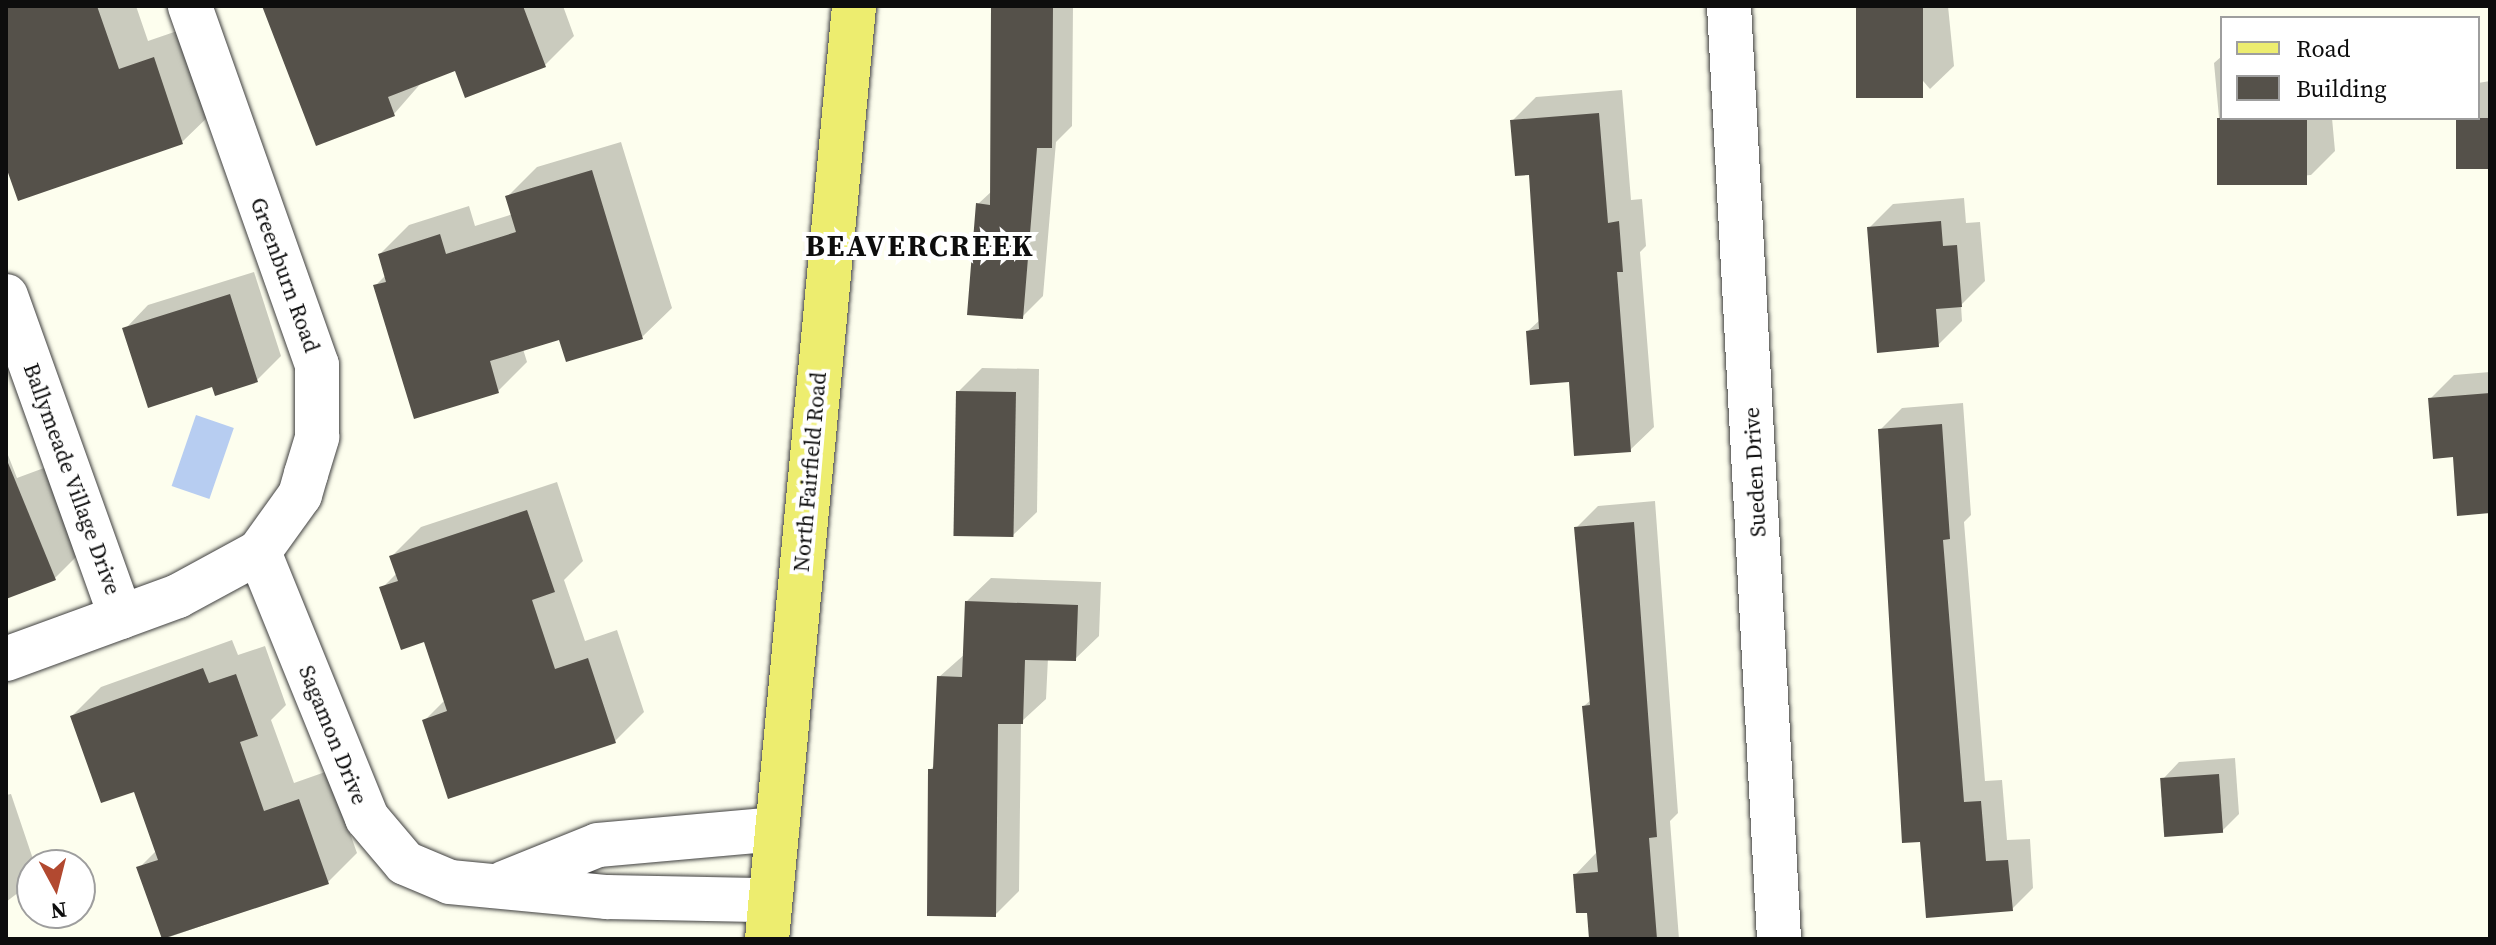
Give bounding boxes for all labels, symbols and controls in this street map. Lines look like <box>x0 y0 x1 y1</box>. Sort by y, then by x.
legend <box>2220 16 2480 120</box>
text: Road <box>2296 32 2350 65</box>
text: Building <box>2296 72 2387 105</box>
street label: Greenburn Road <box>245 194 325 356</box>
district label: BEAVERCREEK <box>805 228 1035 264</box>
street label: Ballymeade Village Drive <box>18 359 126 599</box>
street label: North Fairfield Road <box>788 371 832 573</box>
street label: Sueden Drive <box>1738 406 1772 538</box>
street label: Sagamon Drive <box>293 662 373 808</box>
north arrow <box>16 849 96 929</box>
text: N <box>49 895 68 927</box>

